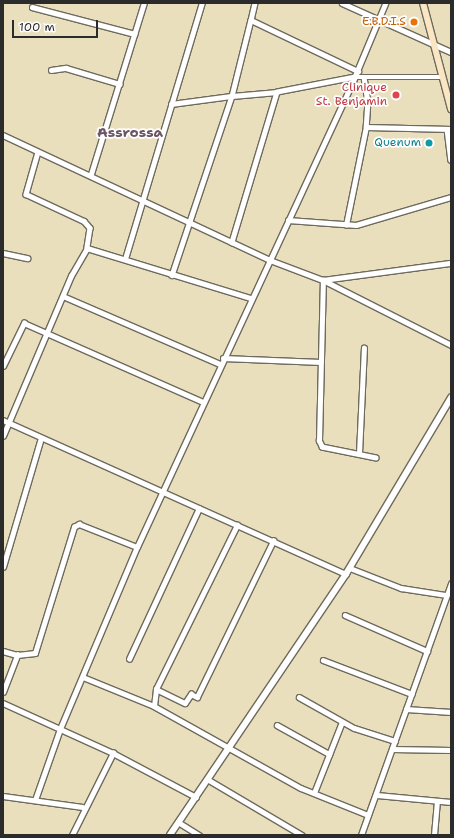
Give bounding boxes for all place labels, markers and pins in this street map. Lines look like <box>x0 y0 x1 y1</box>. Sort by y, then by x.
place label: E.B.D.I.S <box>362 15 406 29</box>
marker: E.B.D.I.S <box>409 17 419 27</box>
place label: Clinique St. Benjamin <box>316 81 387 109</box>
marker: Clinique St. Benjamin <box>390 89 402 101</box>
place label: Quenum <box>374 136 421 150</box>
marker: Quenum <box>424 138 434 148</box>

